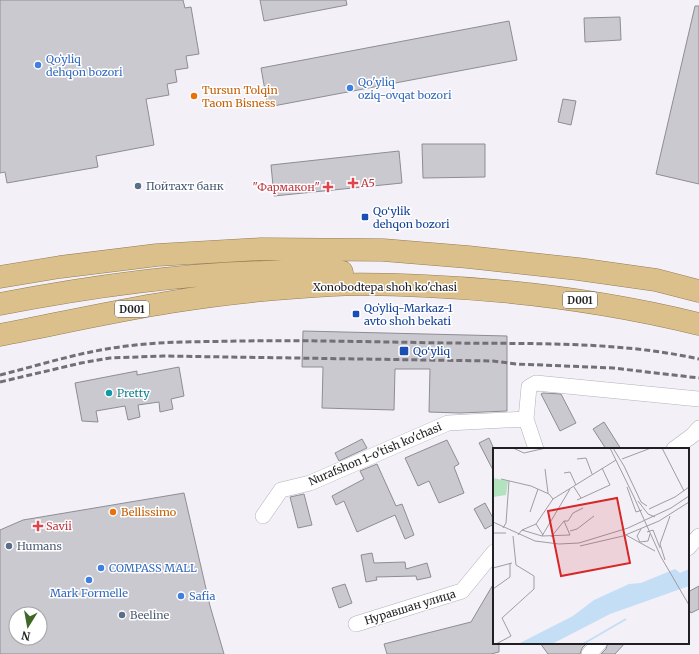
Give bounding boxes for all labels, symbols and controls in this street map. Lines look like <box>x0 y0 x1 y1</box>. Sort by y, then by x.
place label: Qoʻyliq dehqon bozori <box>46 52 123 79</box>
marker: Qoʻyliq dehqon bozori <box>33 60 43 70</box>
place label: Qo'yliq oziq-ovqat bozori <box>358 75 452 102</box>
place label: Tursun Tolqin Taom Bisness <box>202 83 278 110</box>
marker: Qo'yliq oziq-ovqat bozori <box>345 83 355 93</box>
marker: Tursun Tolqin Taom Bisness <box>189 91 199 101</box>
place label: А5 <box>360 176 375 190</box>
marker: А5 <box>348 178 358 188</box>
place label: Пойтахт банк <box>146 179 224 193</box>
place label: "Фармакон" <box>253 180 320 194</box>
marker: Пойтахт банк <box>133 181 143 191</box>
marker: "Фармакон" <box>323 182 333 192</box>
place label: Qo‘ylik dehqon bozori <box>373 204 450 231</box>
marker: Qo‘ylik dehqon bozori <box>360 212 370 222</box>
street label: Xonobodtepa shoh ko'chasi <box>313 280 458 294</box>
road number: D001 <box>563 292 597 308</box>
road number: D001 <box>115 301 149 317</box>
place label: Qoʻyliq-Markaz-1 avto shoh bekati <box>364 301 453 328</box>
marker: Qoʻyliq-Markaz-1 avto shoh bekati <box>351 309 361 319</box>
place label: Qo‘yliq <box>413 344 451 358</box>
marker: Qo‘yliq <box>398 345 410 357</box>
place label: Pretty <box>117 386 150 400</box>
marker: Pretty <box>104 388 114 398</box>
street label: Nurafshon 1-o'tish ko'chasi <box>306 419 444 488</box>
inset map <box>493 448 689 644</box>
place label: Bellissimo <box>121 505 177 519</box>
marker: Bellissimo <box>108 507 118 517</box>
place label: Savii <box>46 519 72 533</box>
marker: Savii <box>33 521 43 531</box>
place label: Humans <box>17 539 62 553</box>
marker: Humans <box>4 541 14 551</box>
place label: COMPASS MALL <box>109 561 197 575</box>
marker: COMPASS MALL <box>96 563 106 573</box>
marker: Mark Formelle <box>84 575 94 585</box>
place label: Mark Formelle <box>50 586 128 600</box>
street label: Нуравшан улица <box>363 586 457 628</box>
place label: Safia <box>189 589 216 603</box>
marker: Safia <box>176 591 186 601</box>
north arrow <box>8 606 48 646</box>
place label: Beeline <box>130 608 170 622</box>
marker: Beeline <box>117 610 127 620</box>
text: N <box>20 628 32 644</box>

